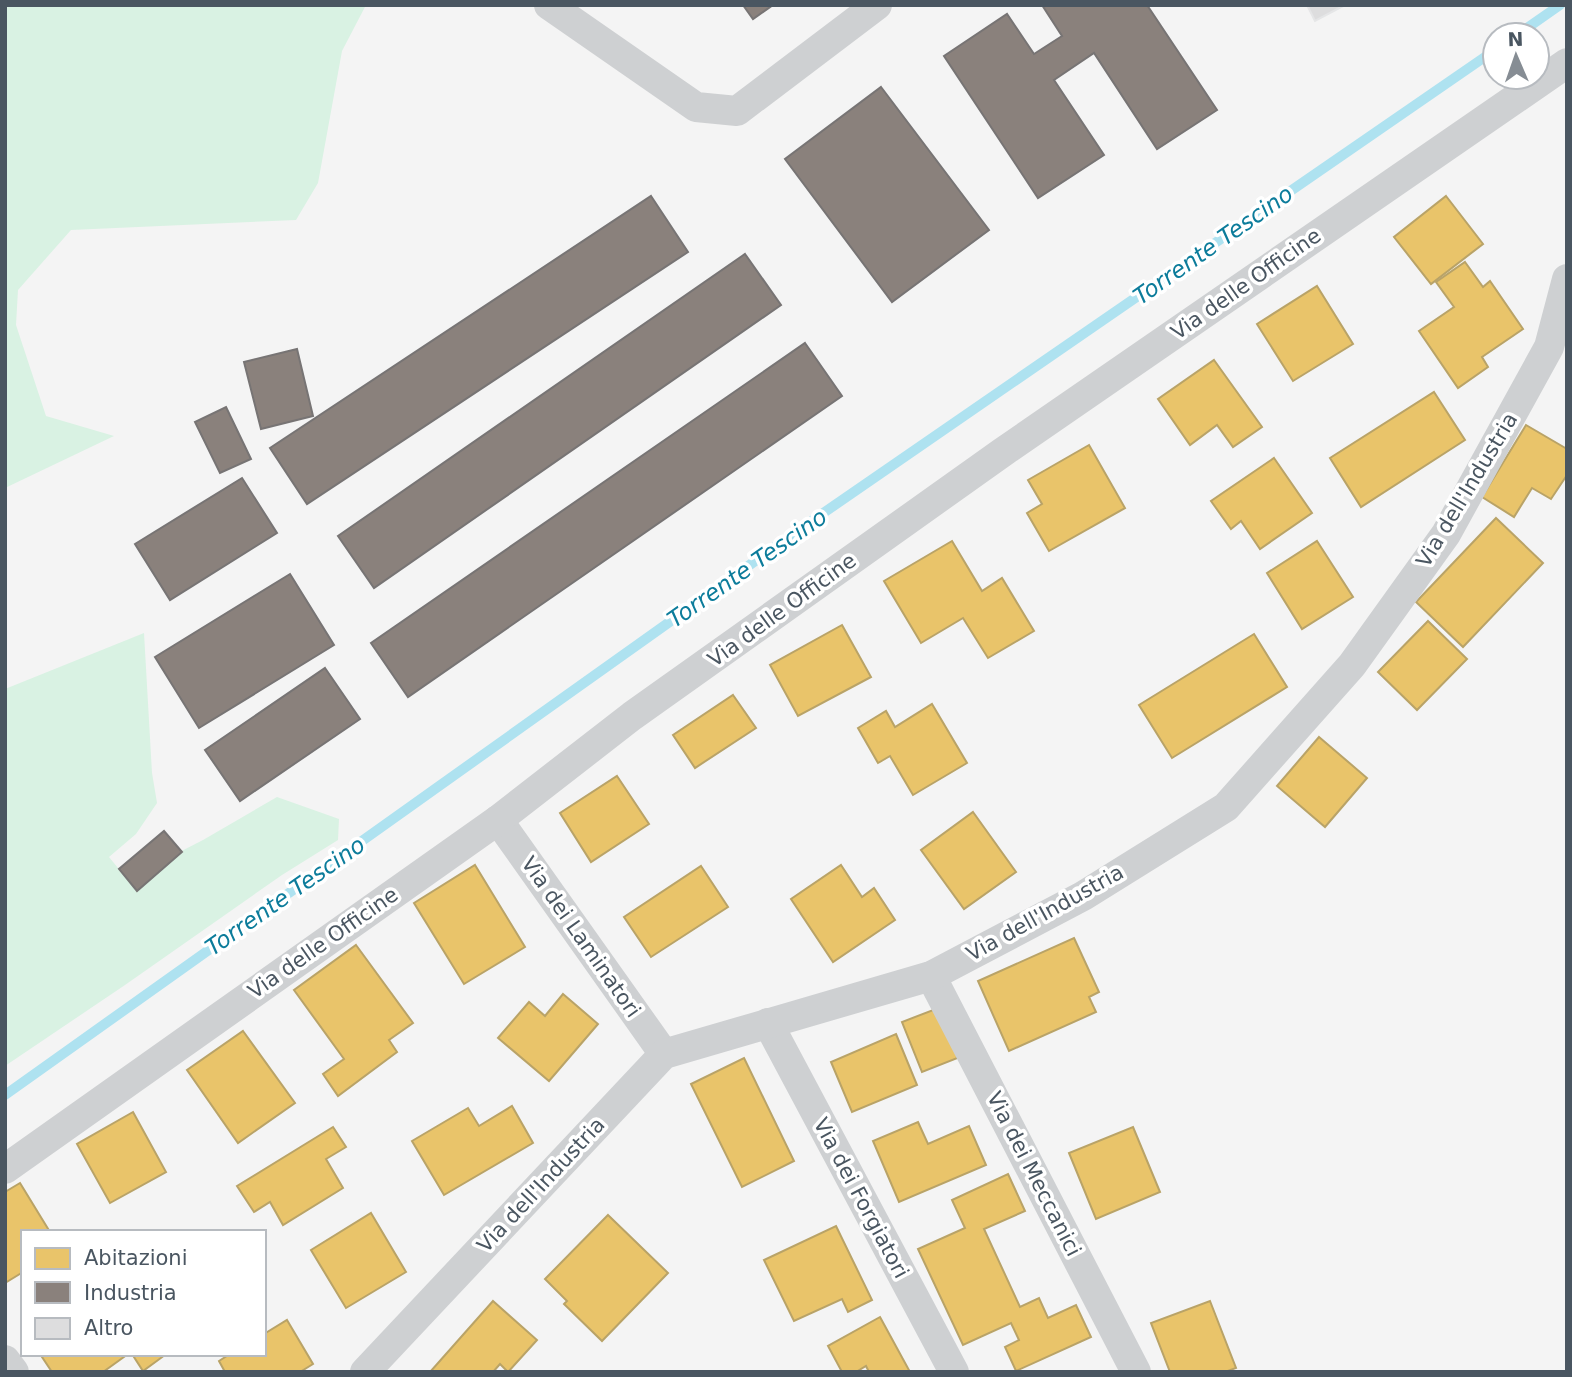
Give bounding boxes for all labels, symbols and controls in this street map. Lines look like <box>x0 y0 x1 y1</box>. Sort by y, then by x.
north arrow <box>1481 21 1551 91</box>
text: N <box>1507 28 1524 50</box>
water label: Torrente Tescino <box>1128 180 1298 310</box>
street label: Via delle Officine <box>1167 223 1325 345</box>
street label: Via dell'Industria <box>1411 409 1523 571</box>
water label: Torrente Tescino <box>662 503 832 633</box>
street label: Via delle Officine <box>703 548 861 672</box>
water label: Torrente Tescino <box>200 831 370 961</box>
street label: Via dei Laminatori <box>516 852 646 1022</box>
street label: Via dell'Industria <box>962 860 1128 966</box>
street label: Via delle Officine <box>244 882 402 1004</box>
street label: Via dei Meccanici <box>982 1088 1086 1260</box>
street label: Via dell'Industria <box>472 1113 610 1257</box>
street label: Via dei Forgiatori <box>809 1114 913 1282</box>
legend <box>21 1230 266 1356</box>
text: Abitazioni <box>84 1246 187 1270</box>
text: Industria <box>84 1281 177 1305</box>
text: Altro <box>84 1316 133 1340</box>

